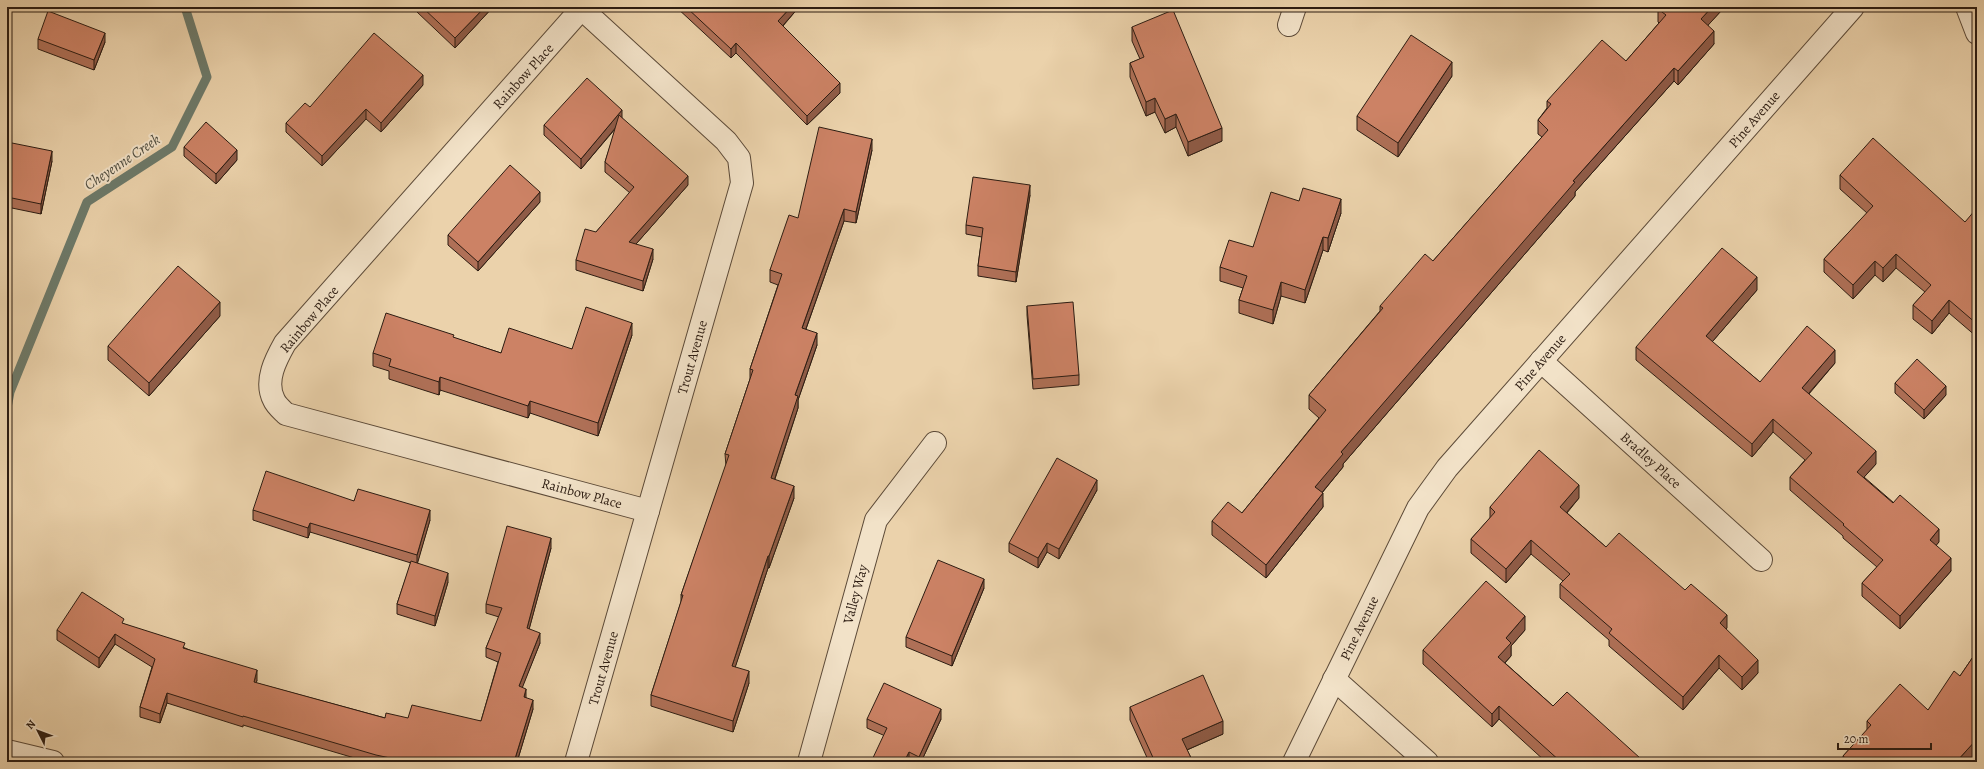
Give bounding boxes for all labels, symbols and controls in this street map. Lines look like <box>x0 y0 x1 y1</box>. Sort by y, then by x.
street label: Rainbow Place <box>489 39 558 113</box>
street label: Pine Avenue <box>1724 87 1784 152</box>
water label: Cheyenne Creek <box>80 129 164 195</box>
street label: Rainbow Place <box>276 282 343 357</box>
street label: Trout Avenue <box>673 318 712 396</box>
street label: Pine Avenue <box>1510 330 1570 395</box>
street label: Bradley Place <box>1616 428 1685 493</box>
street label: Rainbow Place <box>540 474 624 513</box>
street label: Valley Way <box>838 562 873 627</box>
street label: Pine Avenue <box>1336 593 1383 664</box>
street label: Trout Avenue <box>584 629 623 707</box>
north arrow <box>18 711 58 751</box>
text: N <box>23 717 39 733</box>
scale bar <box>1838 725 1931 751</box>
text: 20 m <box>1844 731 1868 747</box>

